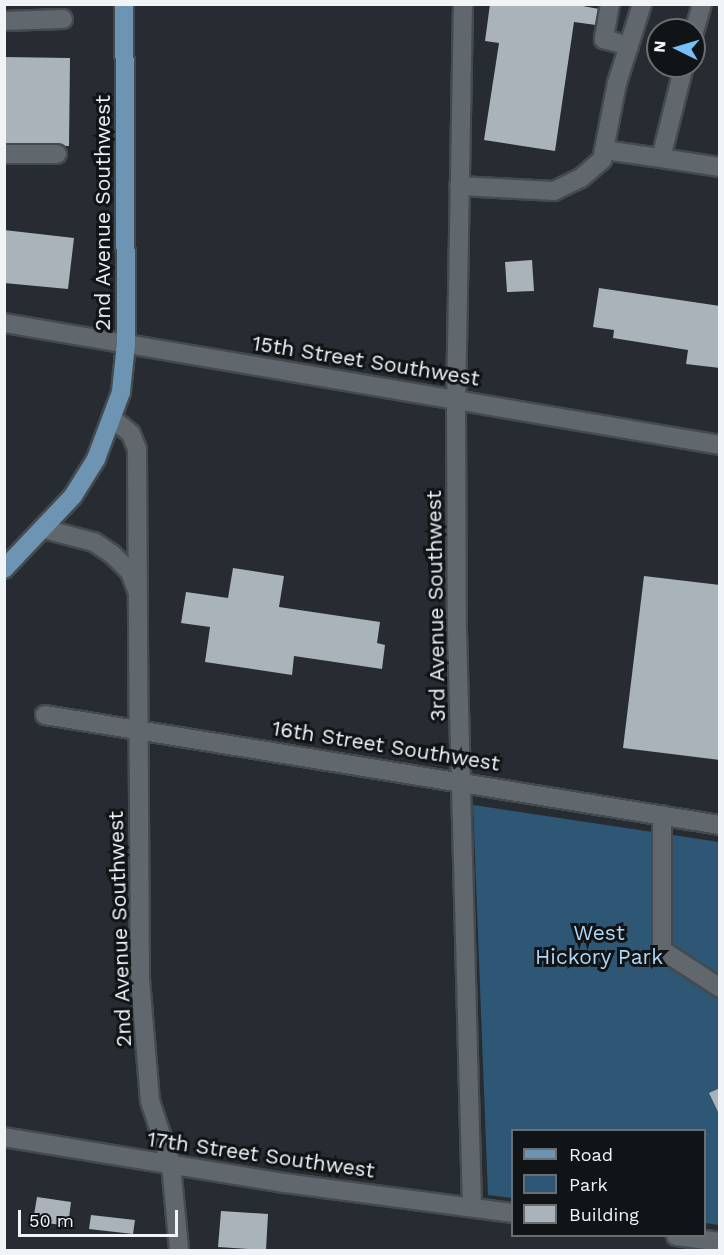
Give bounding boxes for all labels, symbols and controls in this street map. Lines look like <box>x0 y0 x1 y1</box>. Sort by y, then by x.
north arrow <box>646 18 706 78</box>
text: N <box>650 40 670 53</box>
street label: 2nd Avenue Southwest <box>90 95 116 331</box>
street label: 15th Street Southwest <box>251 331 481 391</box>
street label: 3rd Avenue Southwest <box>421 490 451 722</box>
street label: 16th Street Southwest <box>270 716 502 776</box>
street label: 2nd Avenue Southwest <box>103 810 137 1048</box>
park label: West Hickory Park <box>535 920 663 970</box>
street label: 17th Street Southwest <box>146 1127 376 1183</box>
legend <box>511 1129 706 1237</box>
text: Road <box>569 1144 613 1165</box>
text: Park <box>569 1174 608 1195</box>
scale bar <box>21 1198 182 1236</box>
text: Building <box>569 1204 639 1225</box>
text: 50 m <box>29 1210 74 1231</box>

